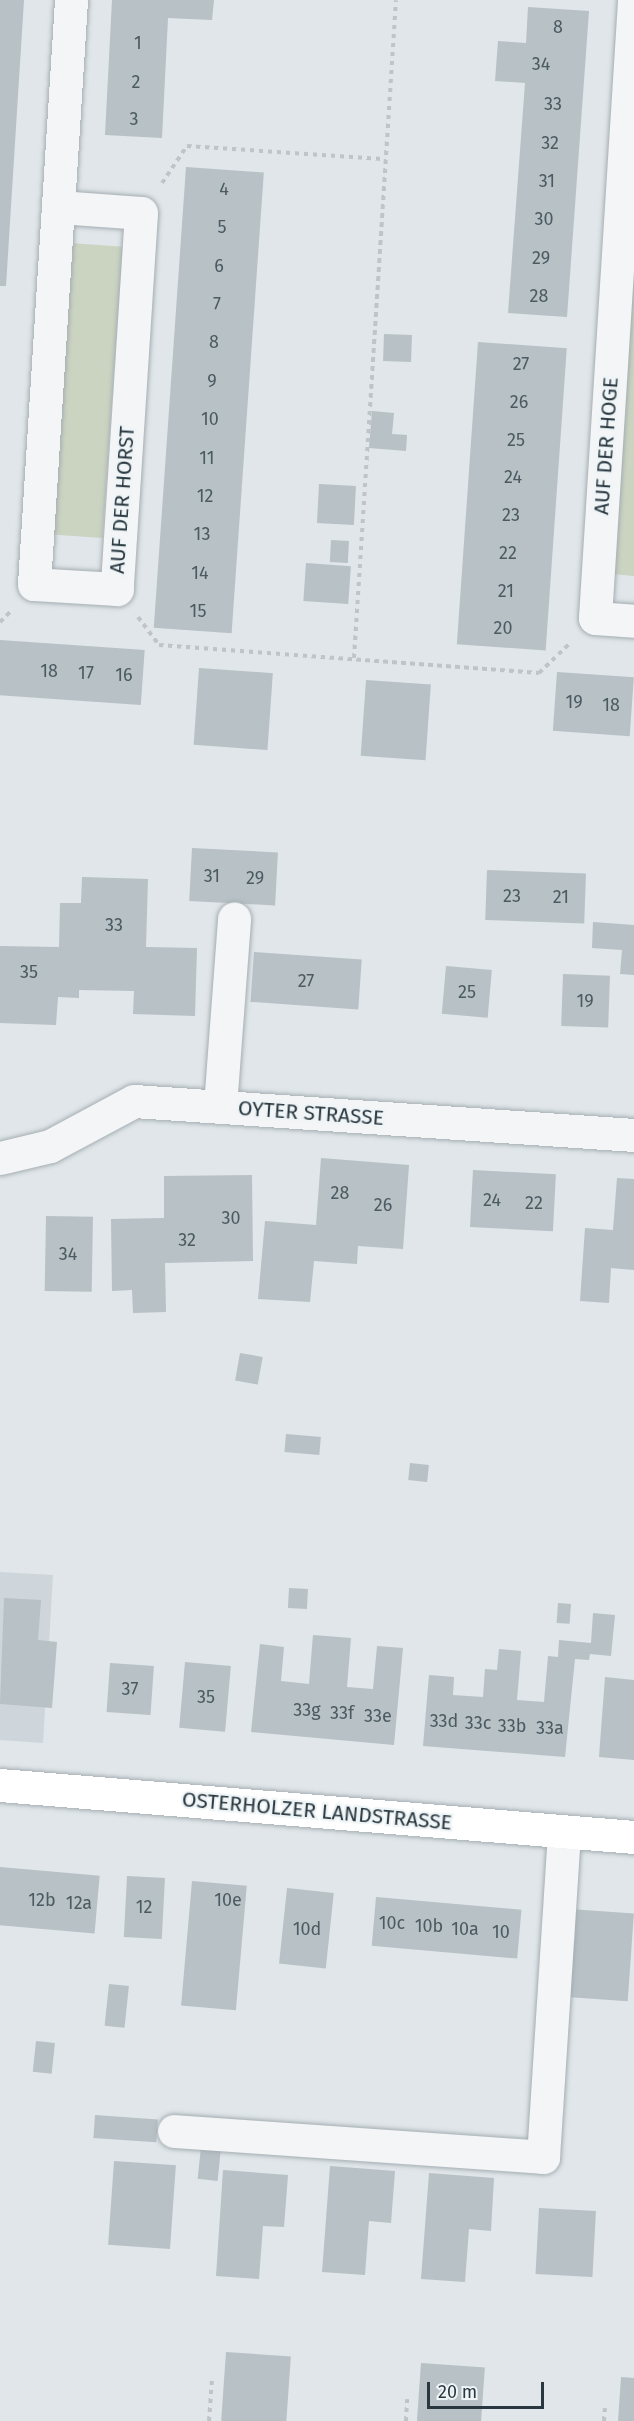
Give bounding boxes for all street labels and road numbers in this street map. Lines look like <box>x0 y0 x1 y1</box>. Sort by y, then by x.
street label: AUF DER HOGE <box>589 376 623 516</box>
street label: AUF DER HORST <box>104 425 140 575</box>
street label: OYTER STRASSE <box>237 1095 385 1131</box>
street label: OSTERHOLZER LANDSTRASSE <box>181 1787 453 1835</box>

